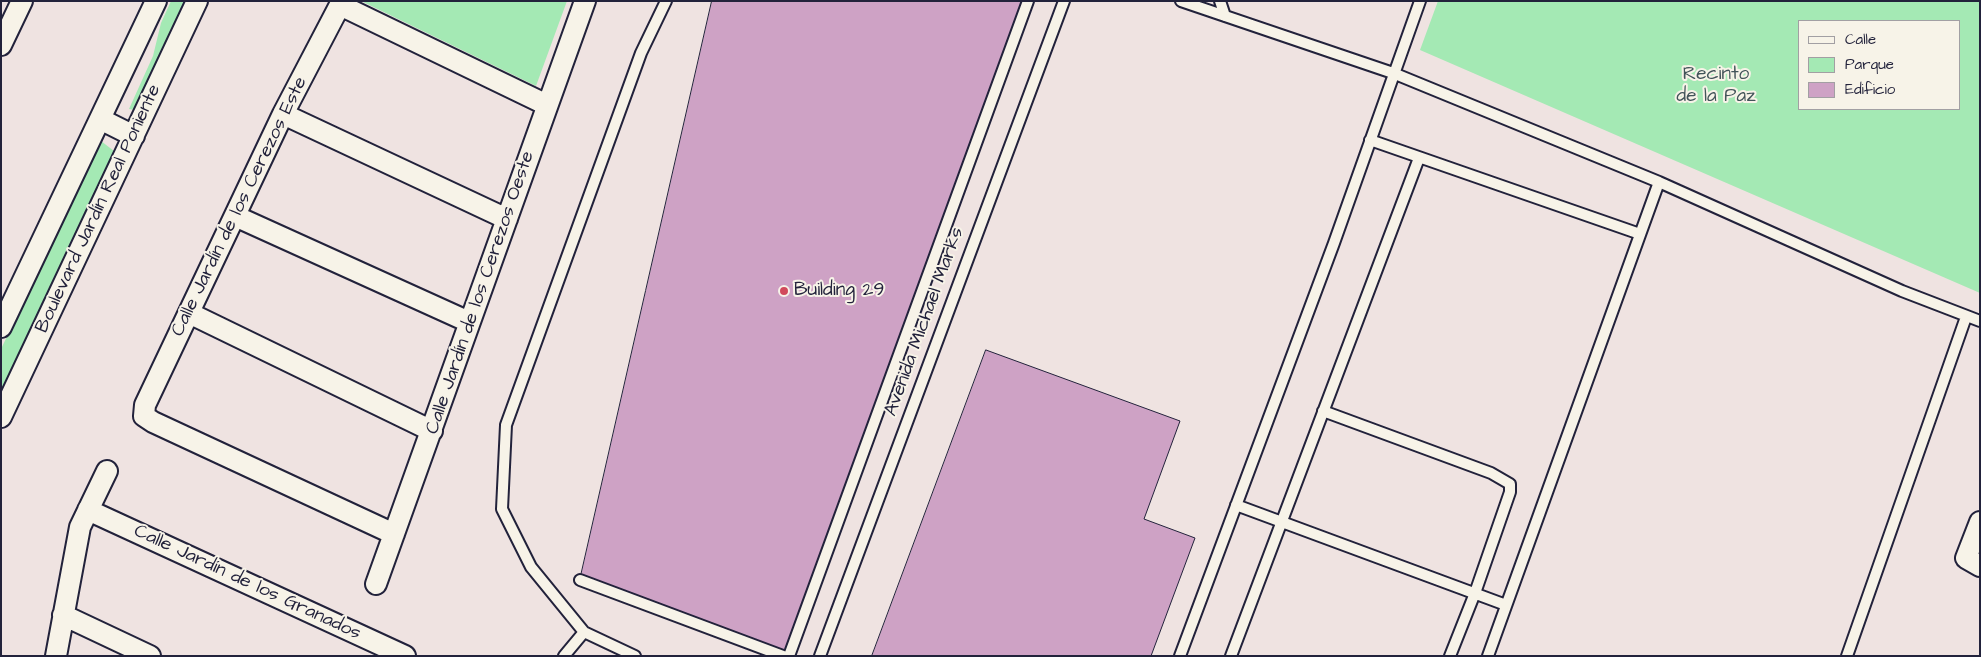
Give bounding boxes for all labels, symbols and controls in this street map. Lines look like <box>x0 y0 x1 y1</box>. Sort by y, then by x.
legend <box>1798 20 1961 110</box>
text: Calle <box>1845 29 1876 50</box>
text: Parque <box>1845 54 1894 75</box>
park label: Recinto de la Paz <box>1676 64 1756 108</box>
street label: Calle Jardín de los Cerezos Este <box>167 74 313 340</box>
text: Edificio <box>1845 79 1895 100</box>
street label: Boulevard Jardín Real Poniente <box>31 81 167 337</box>
street label: Calle Jardín de los Cerezos Oeste <box>422 149 540 437</box>
street label: Avenida Michael Marks <box>880 224 970 420</box>
place label: Building 29 <box>794 280 884 302</box>
marker: Building 29 <box>778 285 790 297</box>
street label: Calle Jardín de los Granados <box>130 520 364 646</box>

